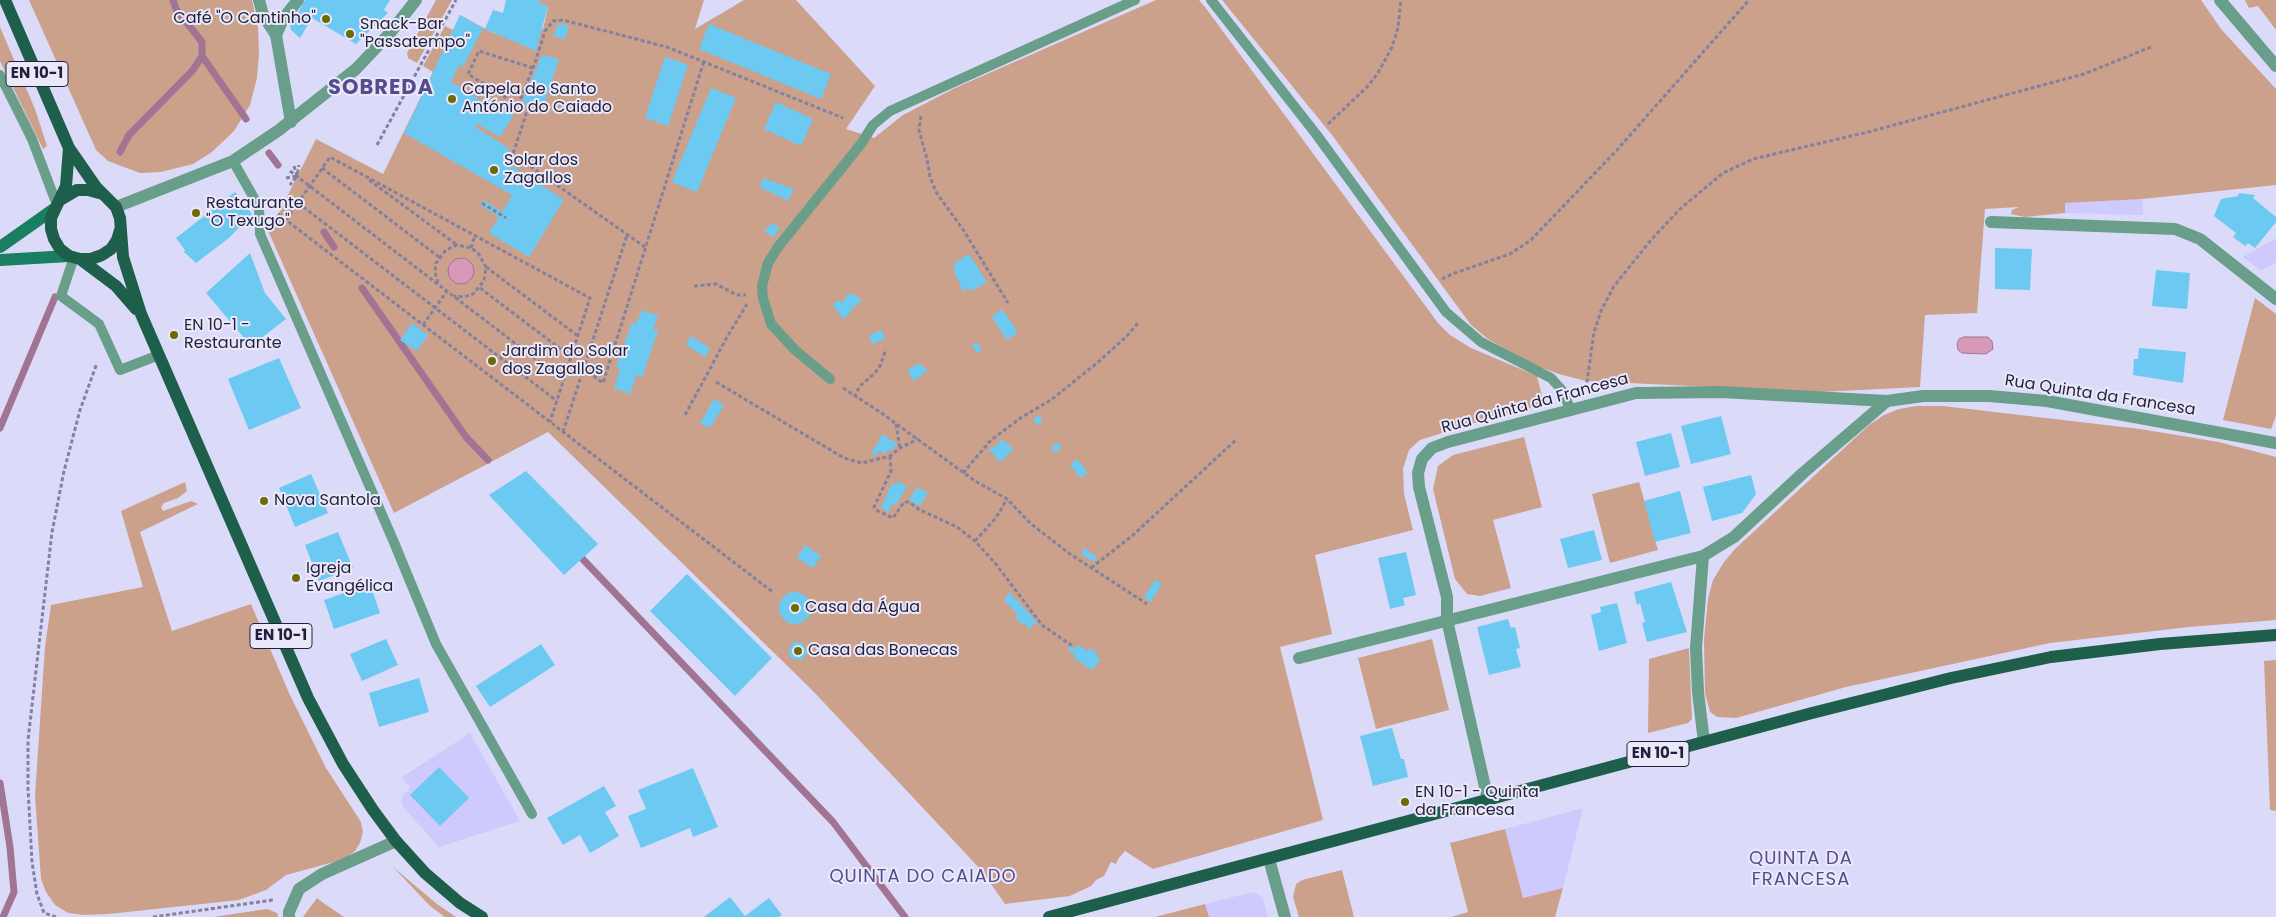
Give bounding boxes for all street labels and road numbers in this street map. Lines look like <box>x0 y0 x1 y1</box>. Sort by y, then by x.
road number: EN 10-1 <box>6 62 68 86</box>
street label: Rua Quinta da Francesa <box>1439 370 1631 438</box>
street label: Rua Quinta da Francesa <box>2003 371 2197 421</box>
road number: EN 10-1 <box>250 624 312 648</box>
road number: EN 10-1 <box>1627 742 1689 766</box>

